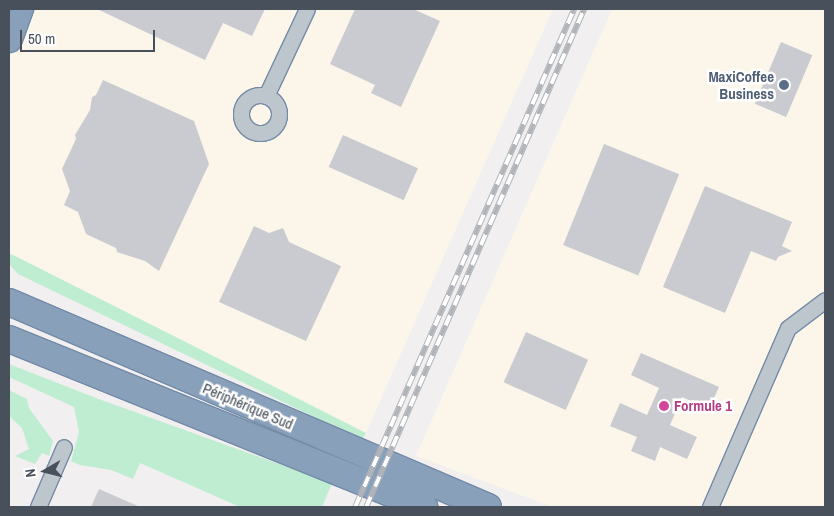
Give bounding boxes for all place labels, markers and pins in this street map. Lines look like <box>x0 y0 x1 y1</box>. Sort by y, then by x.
place label: MaxiCoffee Business <box>708 67 774 102</box>
marker: MaxiCoffee Business <box>778 79 790 91</box>
place label: Formule 1 <box>674 397 732 415</box>
marker: Formule 1 <box>658 400 670 412</box>

